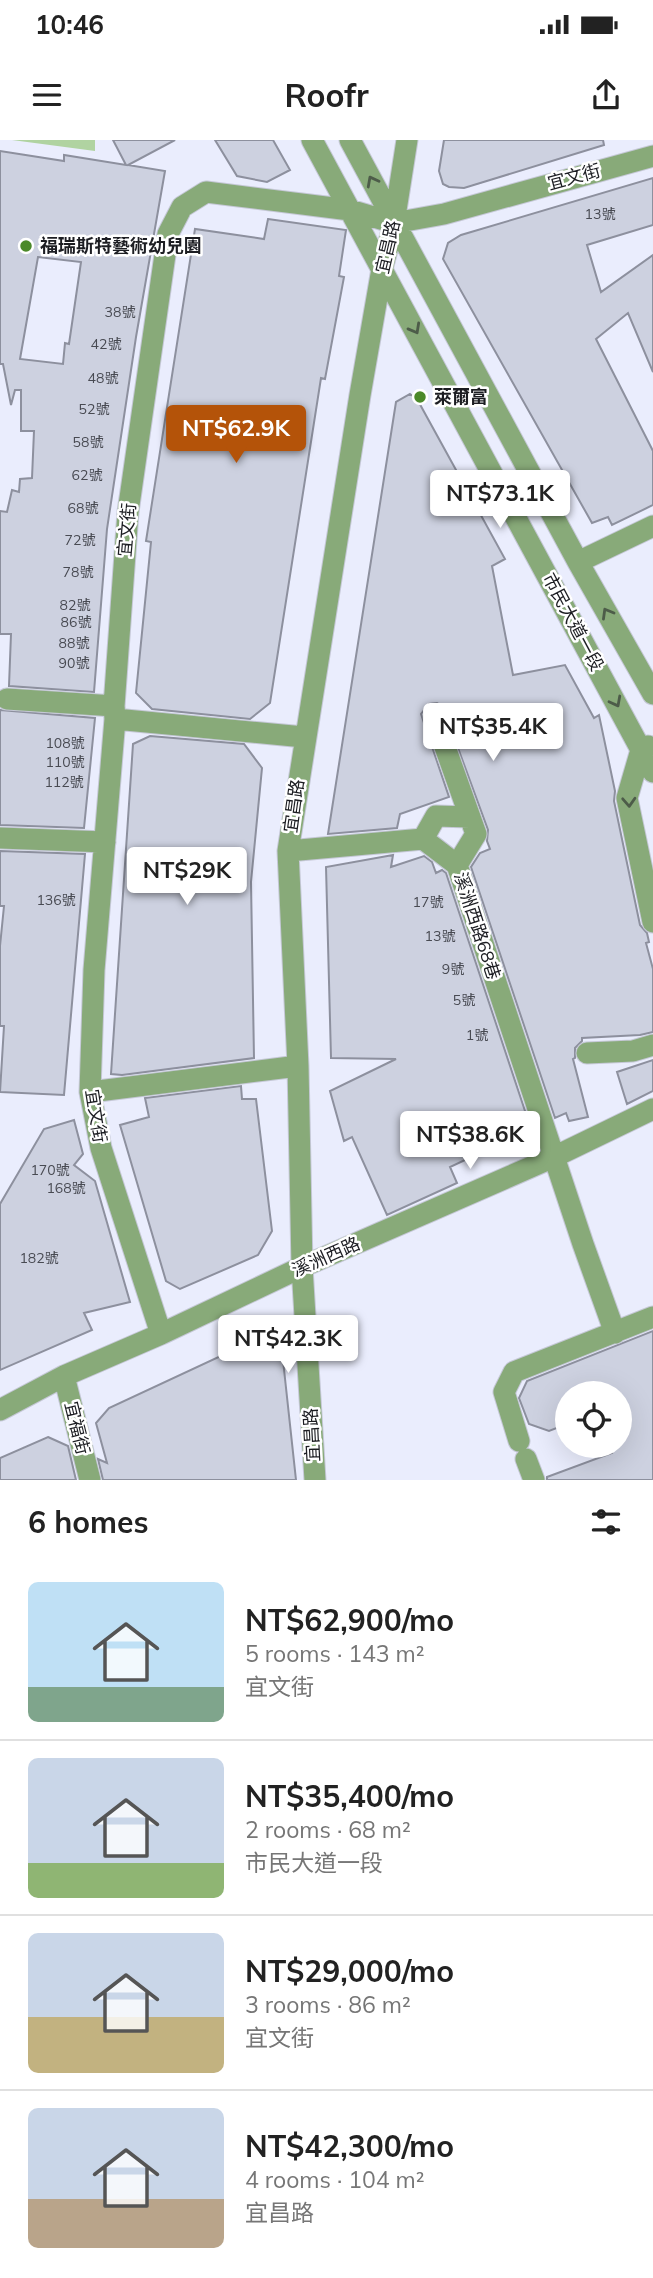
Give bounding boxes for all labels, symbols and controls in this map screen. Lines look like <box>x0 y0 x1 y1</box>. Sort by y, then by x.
text: 10:46 <box>35 8 104 41</box>
text: Roofr <box>284 75 369 115</box>
icon: menu <box>28 76 66 114</box>
icon: share <box>587 76 625 114</box>
street label: 宜文街 <box>545 158 603 195</box>
one-way arrow <box>367 176 380 188</box>
house number: 13號 <box>585 205 615 223</box>
street label: 宜昌路 <box>370 218 405 276</box>
place label: 福瑞斯特藝術幼兒園 <box>40 234 202 257</box>
marker: 福瑞斯特藝術幼兒園 <box>18 238 34 254</box>
house number: 38號 <box>105 303 135 321</box>
one-way arrow <box>407 322 420 334</box>
house number: 42號 <box>91 335 121 353</box>
house number: 48號 <box>88 369 118 387</box>
place label: 萊爾富 <box>434 385 488 408</box>
marker: 萊爾富 <box>412 389 428 405</box>
house number: 52號 <box>79 400 109 418</box>
pin: NT$62.9K <box>164 406 308 465</box>
text: NT$62.9K <box>182 413 290 442</box>
house number: 58號 <box>73 433 103 451</box>
house number: 62號 <box>72 466 102 484</box>
pin: NT$73.1K <box>428 470 572 530</box>
text: NT$73.1K <box>446 478 554 507</box>
house number: 68號 <box>68 499 98 517</box>
street label: 宜文街 <box>113 502 140 558</box>
house number: 72號 <box>65 531 95 549</box>
house number: 78號 <box>63 563 93 581</box>
street label: 市民大道一段 <box>538 569 609 675</box>
house number: 82號 <box>60 596 90 614</box>
one-way arrow <box>602 608 615 620</box>
house number: 86號 <box>61 613 91 631</box>
house number: 88號 <box>59 634 89 652</box>
house number: 90號 <box>59 654 89 672</box>
one-way arrow <box>607 695 621 707</box>
pin: NT$35.4K <box>421 704 565 763</box>
text: NT$35.4K <box>439 711 547 740</box>
house number: 108號 <box>45 734 85 752</box>
house number: 110號 <box>45 753 85 771</box>
house number: 112號 <box>44 773 84 791</box>
street label: 宜昌路 <box>278 778 309 834</box>
one-way arrow <box>622 797 637 808</box>
pin: NT$29K <box>130 848 244 907</box>
text: NT$29K <box>143 855 231 884</box>
street label: 溪洲西路68巷 <box>449 869 506 982</box>
house number: 136號 <box>36 891 76 909</box>
house number: 17號 <box>413 893 443 911</box>
house number: 13號 <box>425 927 455 945</box>
house number: 9號 <box>442 960 464 978</box>
house number: 5號 <box>453 991 475 1009</box>
house number: 1號 <box>466 1026 488 1044</box>
street label: 宜文街 <box>81 1087 112 1144</box>
pin: NT$38.6K <box>398 1112 542 1171</box>
text: NT$38.6K <box>416 1119 524 1148</box>
house number: 170號 <box>30 1161 70 1179</box>
house number: 168號 <box>46 1179 86 1197</box>
street label: 溪洲西路 <box>288 1231 363 1282</box>
house number: 182號 <box>19 1249 59 1267</box>
pin: NT$42.3K <box>216 1316 360 1375</box>
text: NT$42.3K <box>234 1323 342 1352</box>
map controls <box>555 1381 632 1458</box>
button: locate <box>555 1381 632 1458</box>
street label: 宜福街 <box>60 1399 95 1457</box>
street label: 宜昌路 <box>299 1407 324 1463</box>
text: 6 homes <box>28 1503 149 1541</box>
icon: filters <box>587 1503 625 1541</box>
text: NT$62,900/mo <box>245 1601 454 1639</box>
icon: home <box>84 1610 168 1694</box>
text: 5 rooms · 143 m² <box>245 1639 425 1668</box>
text: 宜文街 <box>245 1672 314 1701</box>
text: NT$35,400/mo <box>245 1777 454 1815</box>
icon: home <box>84 1786 168 1870</box>
text: 2 rooms · 68 m² <box>245 1815 411 1844</box>
text: 市民大道一段 <box>245 1848 383 1877</box>
text: NT$29,000/mo <box>245 1952 454 1990</box>
icon: home <box>84 1961 168 2045</box>
text: 3 rooms · 86 m² <box>245 1990 411 2019</box>
text: 宜文街 <box>245 2023 314 2052</box>
text: NT$42,300/mo <box>245 2127 454 2165</box>
icon: home <box>84 2136 168 2220</box>
text: 4 rooms · 104 m² <box>245 2165 425 2194</box>
text: 宜昌路 <box>245 2198 314 2227</box>

